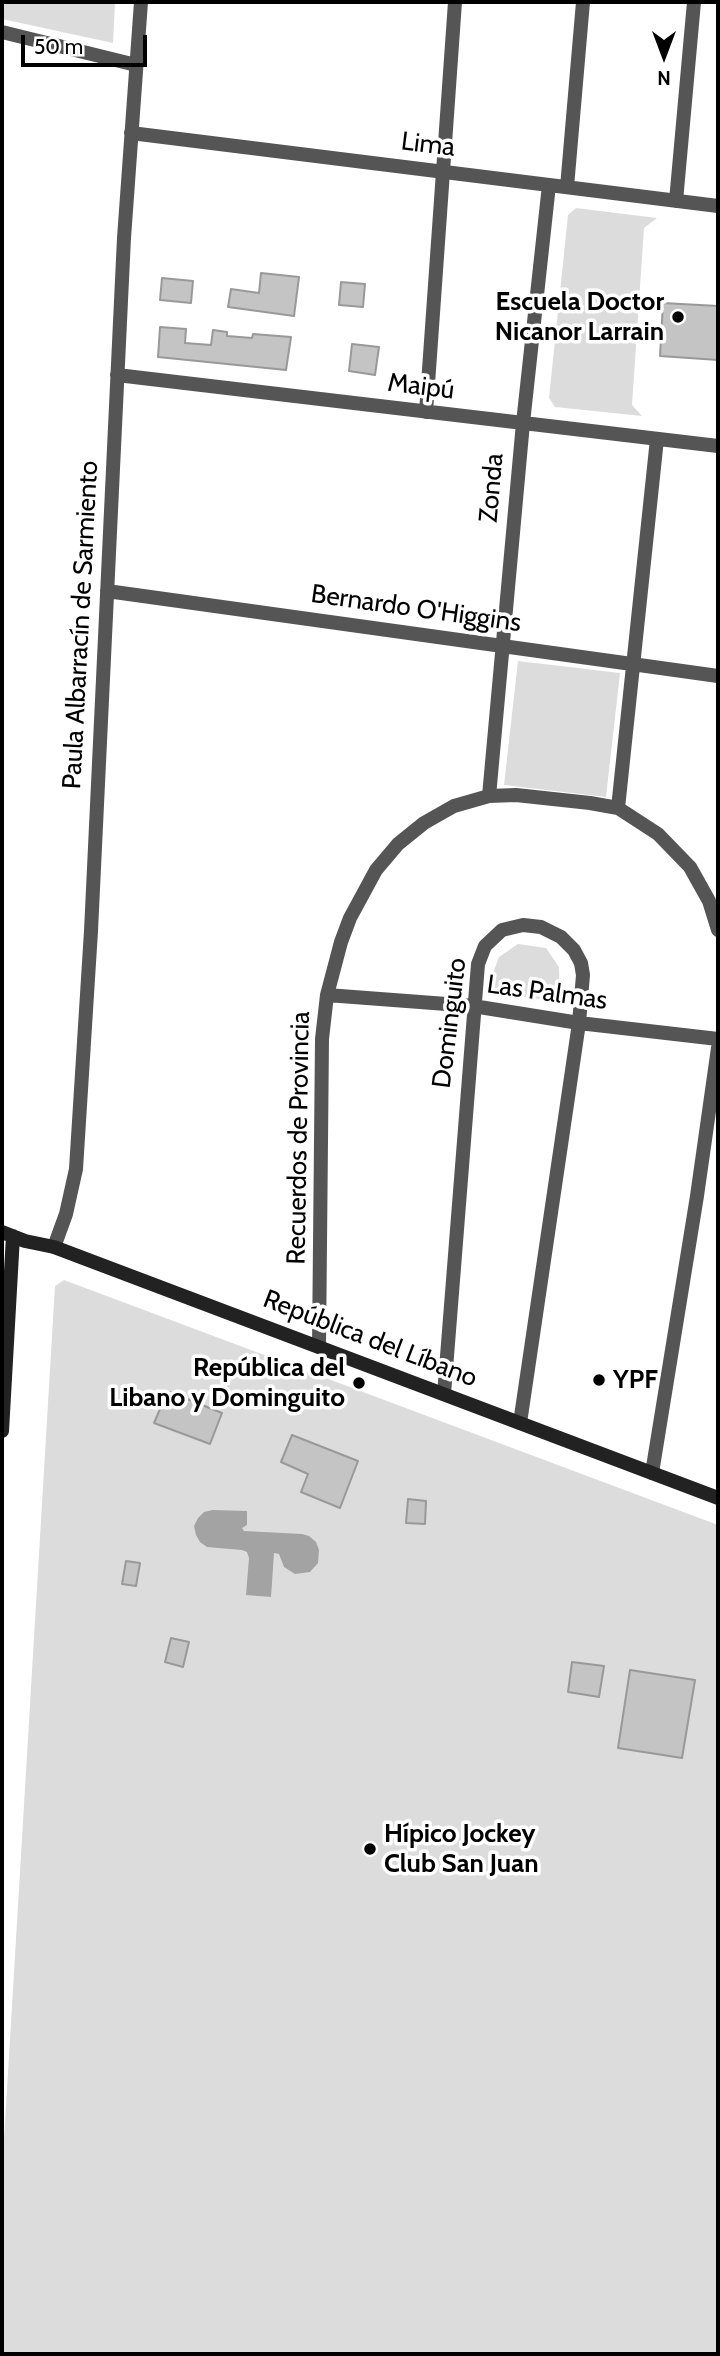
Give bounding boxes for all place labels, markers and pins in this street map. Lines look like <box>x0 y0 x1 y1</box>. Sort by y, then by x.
place label: Escuela Doctor Nicanor Larrain <box>495 286 664 348</box>
marker: Escuela Doctor Nicanor Larrain <box>670 309 686 325</box>
place label: República del Libano y Dominguito <box>109 1352 345 1414</box>
place label: YPF <box>613 1364 658 1396</box>
marker: YPF <box>591 1372 607 1388</box>
marker: República del Libano y Dominguito <box>351 1375 367 1391</box>
place label: Hípico Jockey Club San Juan <box>384 1818 538 1880</box>
marker: Hípico Jockey Club San Juan <box>362 1841 378 1857</box>

